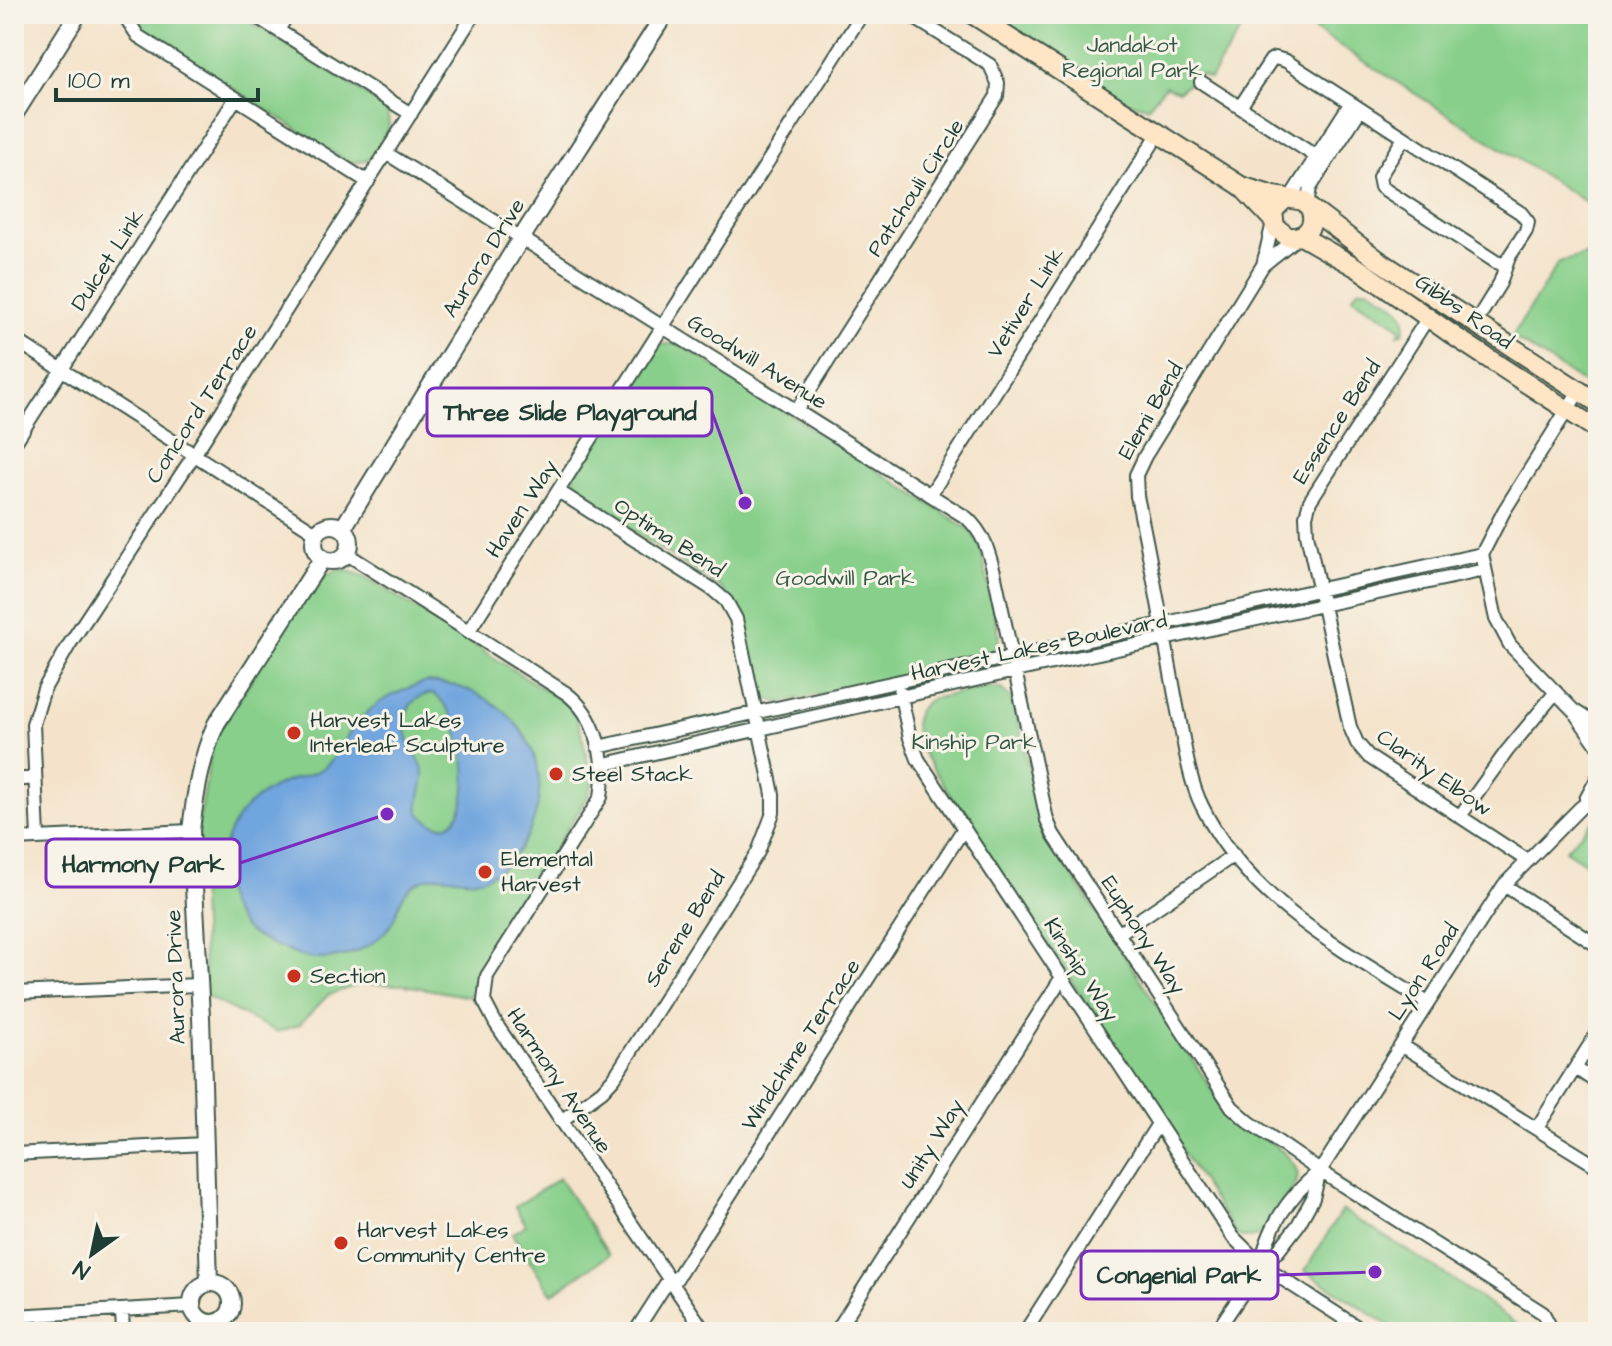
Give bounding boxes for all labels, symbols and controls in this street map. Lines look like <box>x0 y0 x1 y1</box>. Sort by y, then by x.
park label: Jandakot Regional Park <box>1062 30 1202 87</box>
scale bar <box>56 52 258 102</box>
text: 100 m <box>68 64 130 98</box>
street label: Patchouli Circle <box>860 113 972 263</box>
street label: Aurora Drive <box>435 192 533 323</box>
street label: Dulcet Link <box>64 203 153 317</box>
street label: Vetiver Link <box>980 241 1073 364</box>
street label: Gibbs Road <box>1409 267 1519 357</box>
street label: Goodwill Avenue <box>681 307 833 417</box>
street label: Concord Terrace <box>139 318 265 490</box>
street label: Essence Bend <box>1285 354 1389 490</box>
street label: Elemi Bend <box>1111 357 1191 465</box>
callout: Three Slide Playground <box>427 388 712 436</box>
text: Three Slide Playground <box>442 396 697 432</box>
street label: Haven Way <box>479 454 566 565</box>
street label: Optima Bend <box>608 491 730 585</box>
park label: Goodwill Park <box>776 563 915 594</box>
street label: Harvest Lakes Boulevard <box>908 605 1170 689</box>
place label: Harvest Lakes Interleaf Sculpture <box>310 705 505 761</box>
street label: Clarity Elbow <box>1369 722 1498 825</box>
marker: Harvest Lakes Interleaf Sculpture <box>285 724 303 742</box>
park label: Kinship Park <box>912 727 1037 758</box>
place label: Steel Stack <box>572 759 693 790</box>
marker: Steel Stack <box>547 765 565 783</box>
callout: Harmony Park <box>46 839 240 887</box>
place label: Elemental Harvest <box>501 844 593 900</box>
text: Harmony Park <box>62 848 224 884</box>
marker: Elemental Harvest <box>476 863 494 881</box>
street label: Serene Bend <box>637 865 733 993</box>
street label: Euphony Way <box>1092 870 1193 1001</box>
street label: Aurora Drive <box>158 909 194 1045</box>
street label: Kinship Way <box>1035 912 1126 1028</box>
street label: Lyon Road <box>1381 917 1468 1027</box>
street label: Windchime Terrace <box>734 953 868 1137</box>
place label: Section <box>310 961 386 992</box>
marker: Section <box>285 967 303 985</box>
street label: Harmony Avenue <box>498 1002 619 1161</box>
street label: Unity Way <box>892 1093 973 1195</box>
north arrow <box>52 1214 132 1294</box>
place label: Harvest Lakes Community Centre <box>357 1215 546 1272</box>
marker: Harvest Lakes Community Centre <box>332 1234 350 1252</box>
callout: Congenial Park <box>1081 1251 1278 1299</box>
text: N <box>68 1253 96 1286</box>
text: Congenial Park <box>1097 1259 1262 1294</box>

